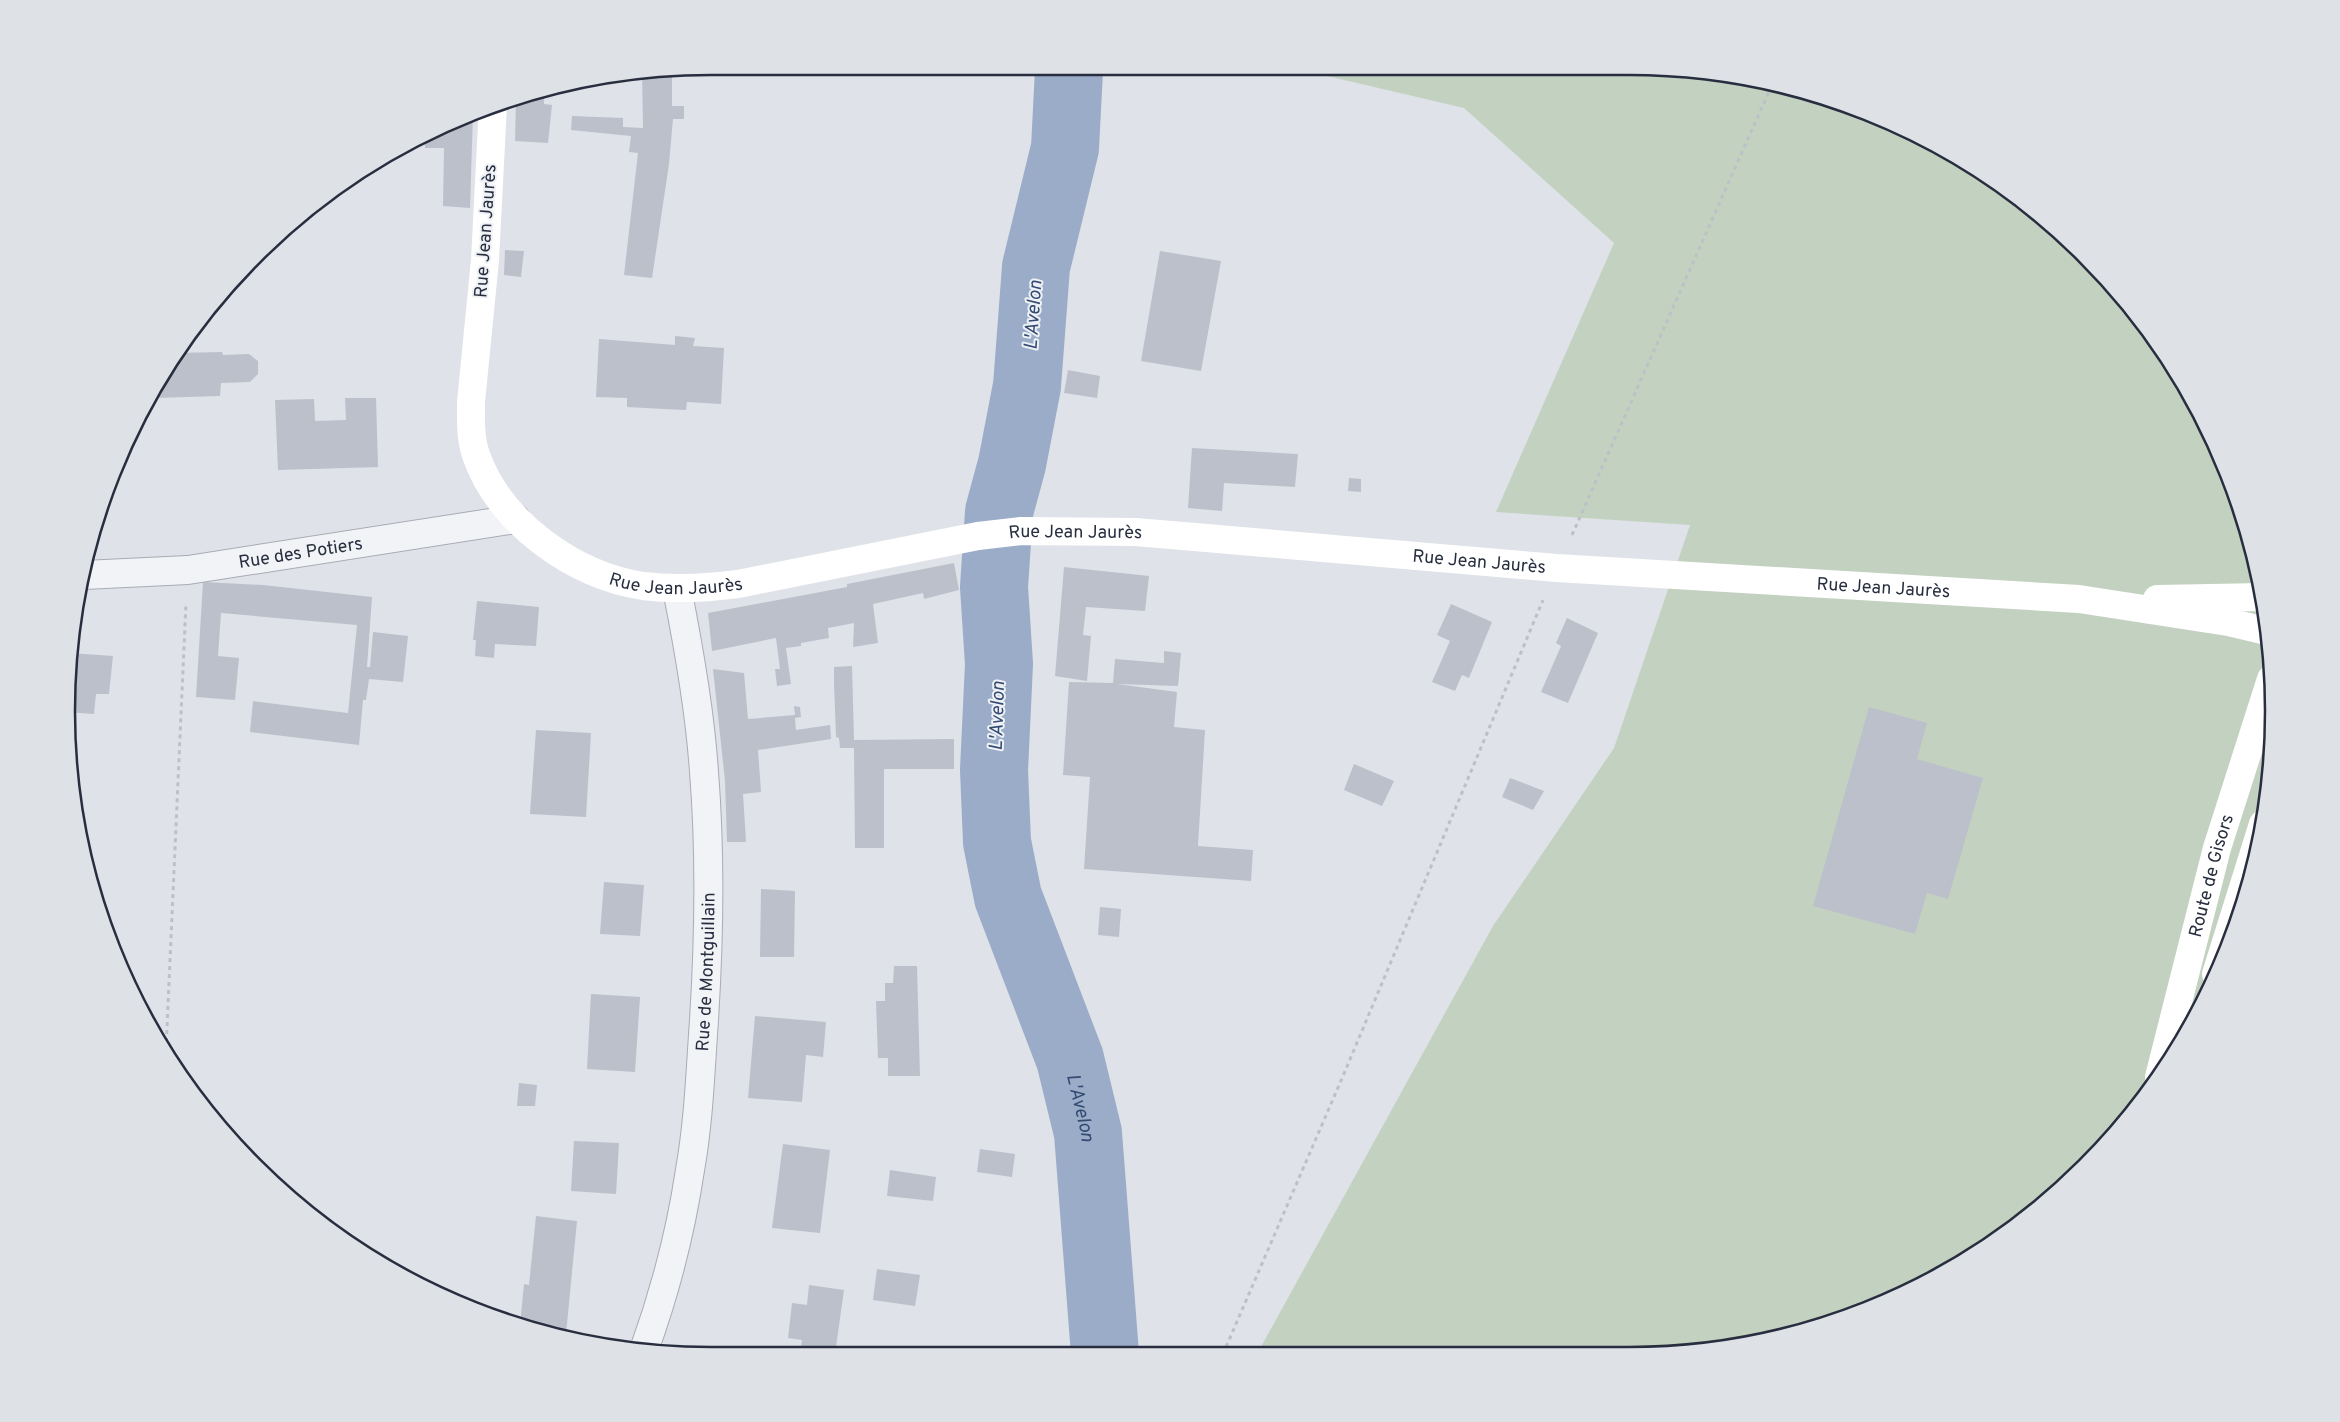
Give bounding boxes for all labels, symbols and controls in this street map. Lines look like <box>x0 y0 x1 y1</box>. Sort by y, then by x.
street label: Rue Jean Jaurès <box>470 164 503 299</box>
water label: L'Avelon <box>1020 279 1048 351</box>
street label: Rue Jean Jaurès <box>1007 521 1143 546</box>
street label: Rue des Potiers <box>237 533 365 575</box>
street label: Rue Jean Jaurès <box>1411 546 1547 580</box>
street label: Rue Jean Jaurès <box>606 568 745 601</box>
street label: Rue Jean Jaurès <box>1816 573 1951 604</box>
water label: L'Avelon <box>985 680 1011 751</box>
street label: Route de Gisors <box>2185 811 2240 940</box>
street label: Rue de Montguillain <box>692 892 721 1052</box>
water label: L'Avelon <box>1060 1071 1099 1143</box>

